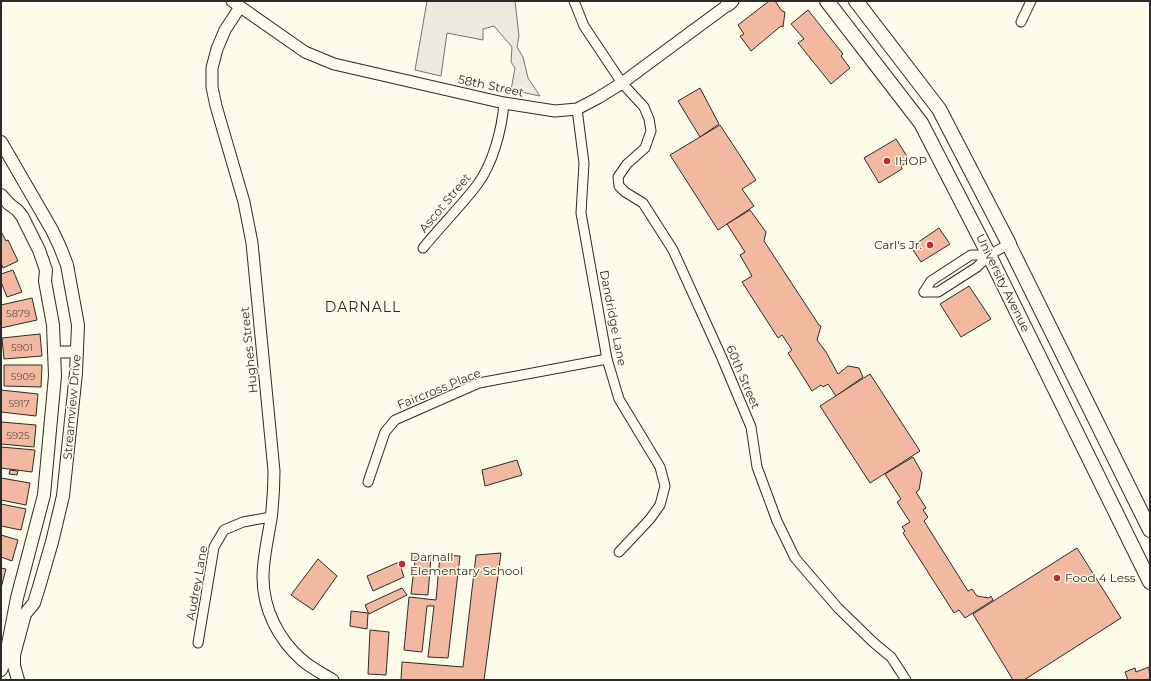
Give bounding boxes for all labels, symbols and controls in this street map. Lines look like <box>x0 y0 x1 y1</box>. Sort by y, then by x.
street label: 58th Street <box>457 71 525 100</box>
place label: IHOP <box>895 153 927 168</box>
marker: IHOP <box>882 156 892 166</box>
street label: Ascot Street <box>415 170 474 235</box>
street label: University Avenue <box>973 231 1034 334</box>
place label: Carl's Jr. <box>874 237 922 252</box>
marker: Carl's Jr. <box>925 240 935 250</box>
street label: Dandridge Lane <box>597 269 630 367</box>
district label: DARNALL <box>325 298 401 316</box>
street label: Hughes Street <box>237 306 260 394</box>
house number: 5879 <box>6 307 30 320</box>
house number: 5901 <box>11 341 33 354</box>
street label: 60th Street <box>723 343 764 411</box>
street label: Streamview Drive <box>59 354 84 460</box>
street label: Faircross Place <box>395 365 483 412</box>
house number: 5909 <box>11 370 35 383</box>
house number: 5917 <box>8 397 30 410</box>
house number: 5925 <box>6 429 30 442</box>
street label: Audrey Lane <box>183 544 210 621</box>
place label: Darnall Elementary School <box>410 549 523 578</box>
marker: Darnall Elementary School <box>397 559 407 569</box>
place label: Food 4 Less <box>1065 570 1136 585</box>
marker: Food 4 Less <box>1052 573 1062 583</box>

